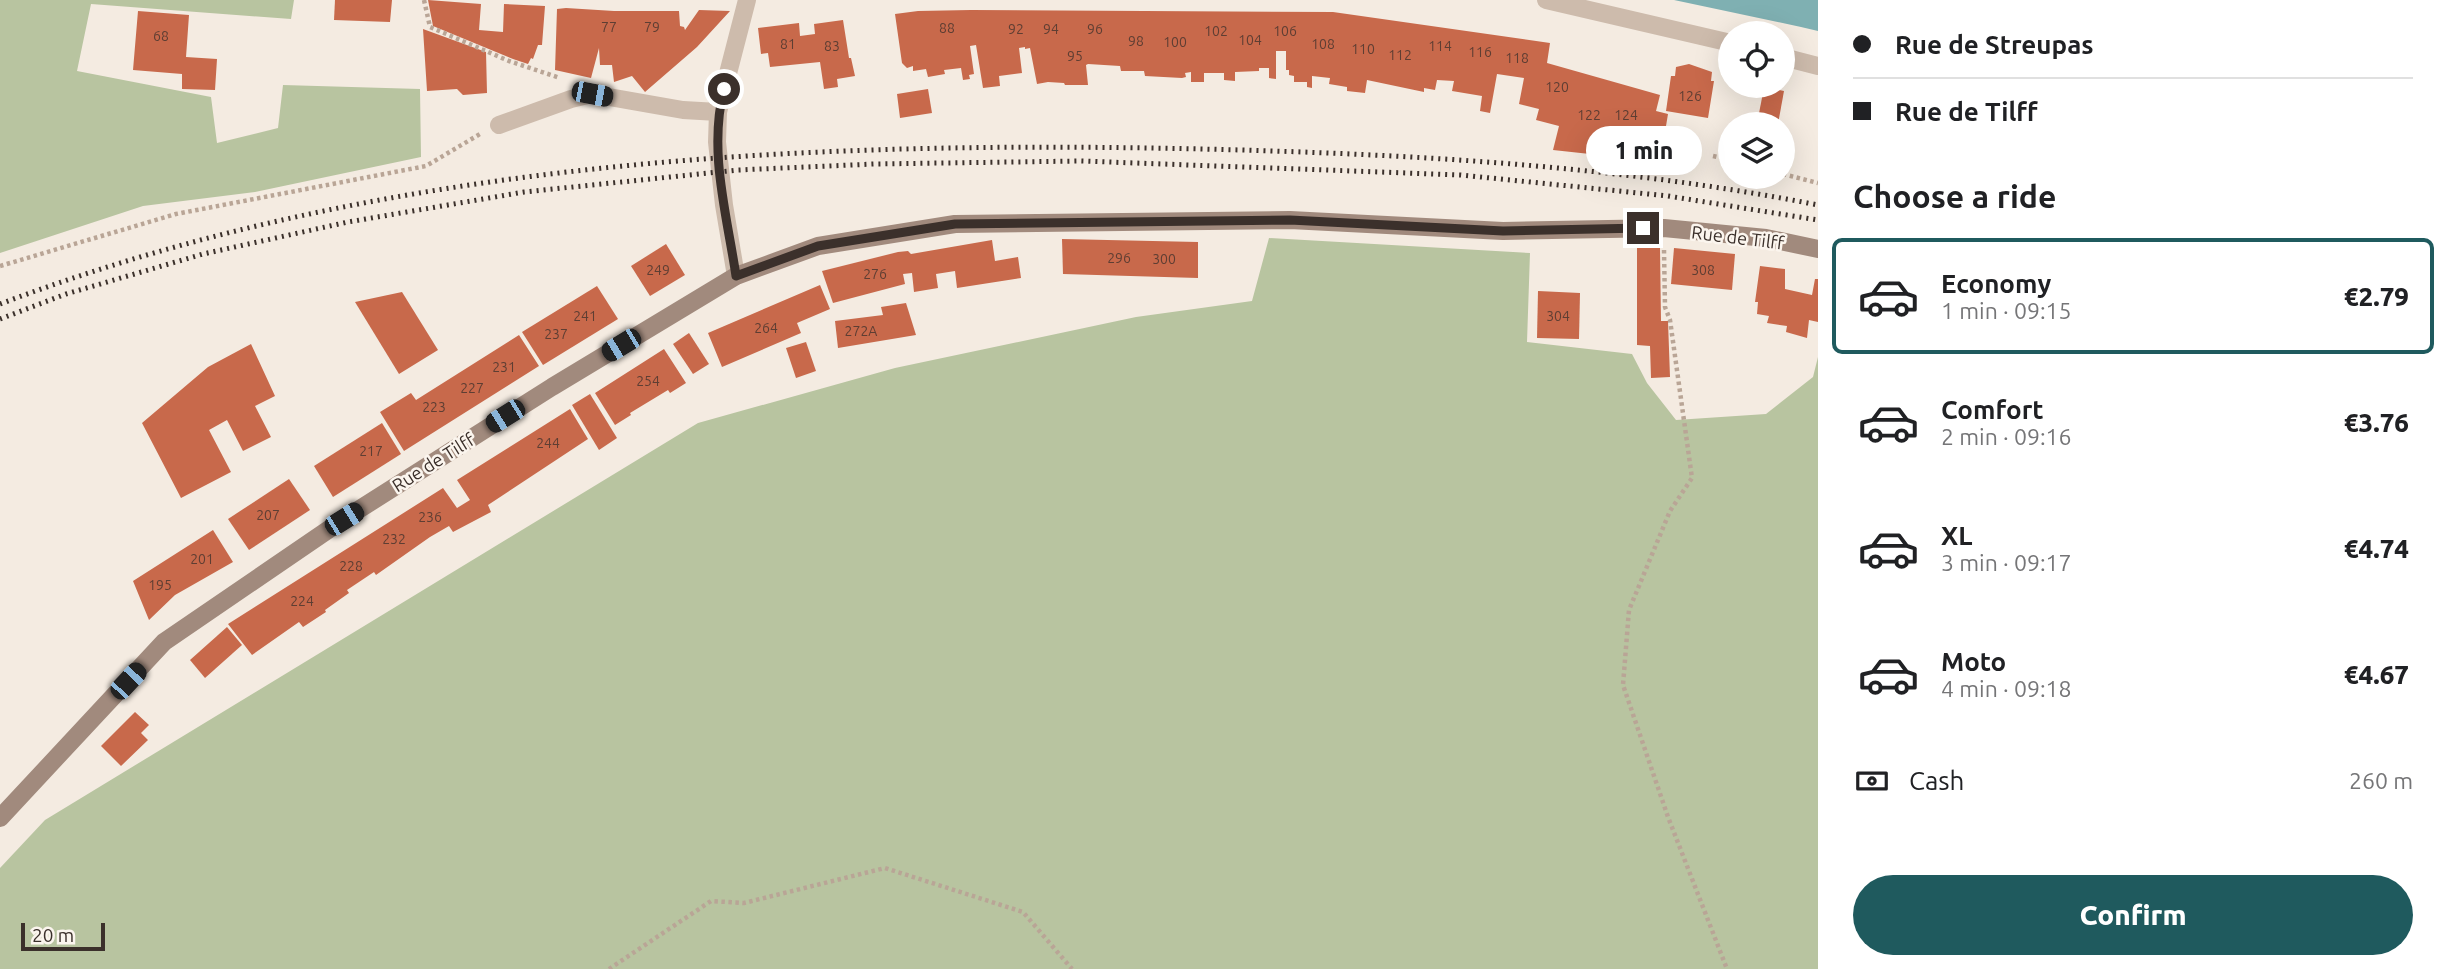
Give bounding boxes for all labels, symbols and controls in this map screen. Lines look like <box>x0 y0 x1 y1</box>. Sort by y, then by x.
house number: 77 <box>601 19 617 35</box>
house number: 79 <box>644 19 660 35</box>
house number: 88 <box>939 20 955 36</box>
house number: 92 <box>1008 21 1024 37</box>
house number: 94 <box>1043 21 1059 37</box>
house number: 96 <box>1087 21 1103 37</box>
map controls <box>1718 21 1795 189</box>
button: locate <box>1718 21 1795 98</box>
house number: 102 <box>1204 23 1228 39</box>
house number: 106 <box>1273 23 1297 39</box>
house number: 68 <box>153 28 169 44</box>
text: Rue de Streupas <box>1895 30 2094 59</box>
house number: 104 <box>1238 32 1262 48</box>
house number: 98 <box>1128 33 1144 49</box>
house number: 100 <box>1163 34 1187 50</box>
house number: 81 <box>780 36 796 52</box>
house number: 108 <box>1311 36 1335 52</box>
house number: 83 <box>824 38 840 54</box>
house number: 114 <box>1428 38 1452 54</box>
house number: 110 <box>1351 41 1375 57</box>
house number: 116 <box>1468 44 1492 60</box>
house number: 112 <box>1388 47 1412 63</box>
house number: 95 <box>1067 48 1083 64</box>
house number: 118 <box>1505 50 1529 66</box>
route start <box>708 73 740 105</box>
house number: 120 <box>1545 79 1569 95</box>
car <box>570 80 615 108</box>
house number: 126 <box>1678 88 1702 104</box>
text: Rue de Tilff <box>1895 97 2038 126</box>
house number: 122 <box>1577 107 1601 123</box>
house number: 124 <box>1614 107 1638 123</box>
button: layers <box>1718 112 1795 189</box>
callout: 1 min <box>1585 126 1701 176</box>
text: 1 min <box>1615 138 1673 163</box>
text: Choose a ride <box>1853 178 2056 214</box>
route end <box>1627 212 1659 244</box>
street label: Rue de Tilff <box>1690 221 1786 253</box>
house number: 296 <box>1107 250 1131 266</box>
house number: 300 <box>1152 251 1176 267</box>
house number: 249 <box>646 262 670 278</box>
house number: 308 <box>1691 262 1715 278</box>
icon: car <box>1857 265 1920 328</box>
house number: 276 <box>863 266 887 282</box>
text: Economy <box>1941 269 2051 298</box>
text: €2.79 <box>2344 282 2409 311</box>
text: 1 min · 09:15 <box>1941 298 2072 323</box>
house number: 241 <box>573 308 597 324</box>
house number: 304 <box>1546 308 1570 324</box>
house number: 264 <box>754 320 778 336</box>
house number: 272A <box>845 323 877 339</box>
car <box>598 325 645 365</box>
house number: 237 <box>544 326 568 342</box>
house number: 231 <box>492 359 516 375</box>
house number: 254 <box>636 373 660 389</box>
house number: 227 <box>460 380 484 396</box>
icon: car <box>1857 391 1920 454</box>
text: Comfort <box>1941 395 2044 424</box>
car <box>482 396 529 436</box>
house number: 223 <box>422 399 446 415</box>
text: €3.76 <box>2344 408 2409 437</box>
text: 2 min · 09:16 <box>1941 424 2072 449</box>
street label: Rue de Tilff <box>388 429 478 495</box>
house number: 244 <box>536 435 560 451</box>
house number: 217 <box>359 443 383 459</box>
car <box>321 499 368 539</box>
house number: 207 <box>256 507 280 523</box>
house number: 236 <box>418 509 442 525</box>
icon: car <box>1857 517 1920 580</box>
text: XL <box>1941 521 1972 550</box>
house number: 232 <box>382 531 406 547</box>
text: €4.74 <box>2344 534 2409 563</box>
text: 3 min · 09:17 <box>1941 550 2072 575</box>
house number: 201 <box>190 551 214 567</box>
house number: 228 <box>339 558 363 574</box>
house number: 195 <box>148 577 172 593</box>
house number: 224 <box>290 593 314 609</box>
icon: car <box>1857 643 1920 706</box>
text: Moto <box>1941 647 2006 676</box>
car <box>106 658 151 704</box>
text: €4.67 <box>2344 660 2409 689</box>
text: 4 min · 09:18 <box>1941 676 2072 701</box>
icon: cash <box>1853 762 1891 800</box>
text: Cash <box>1909 766 1964 795</box>
text: 260 m <box>2349 768 2413 793</box>
button: Confirm <box>1853 875 2413 955</box>
scale bar <box>21 920 105 952</box>
text: 20 m <box>32 924 74 946</box>

